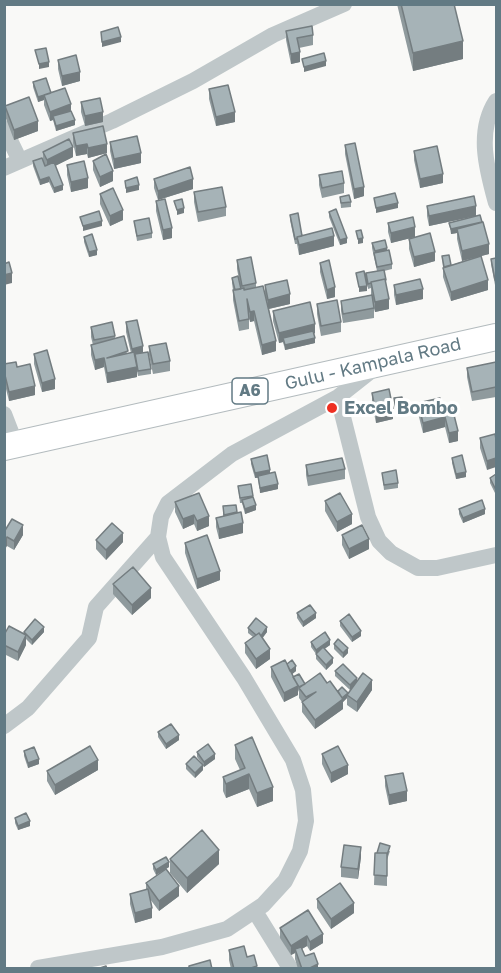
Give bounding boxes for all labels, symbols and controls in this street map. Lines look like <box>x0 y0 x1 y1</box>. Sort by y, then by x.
street label: Gulu - Kampala Road <box>283 333 463 395</box>
road number: A6 <box>232 378 268 404</box>
place label: Excel Bombo <box>344 397 458 419</box>
marker: Excel Bombo <box>325 401 339 415</box>

